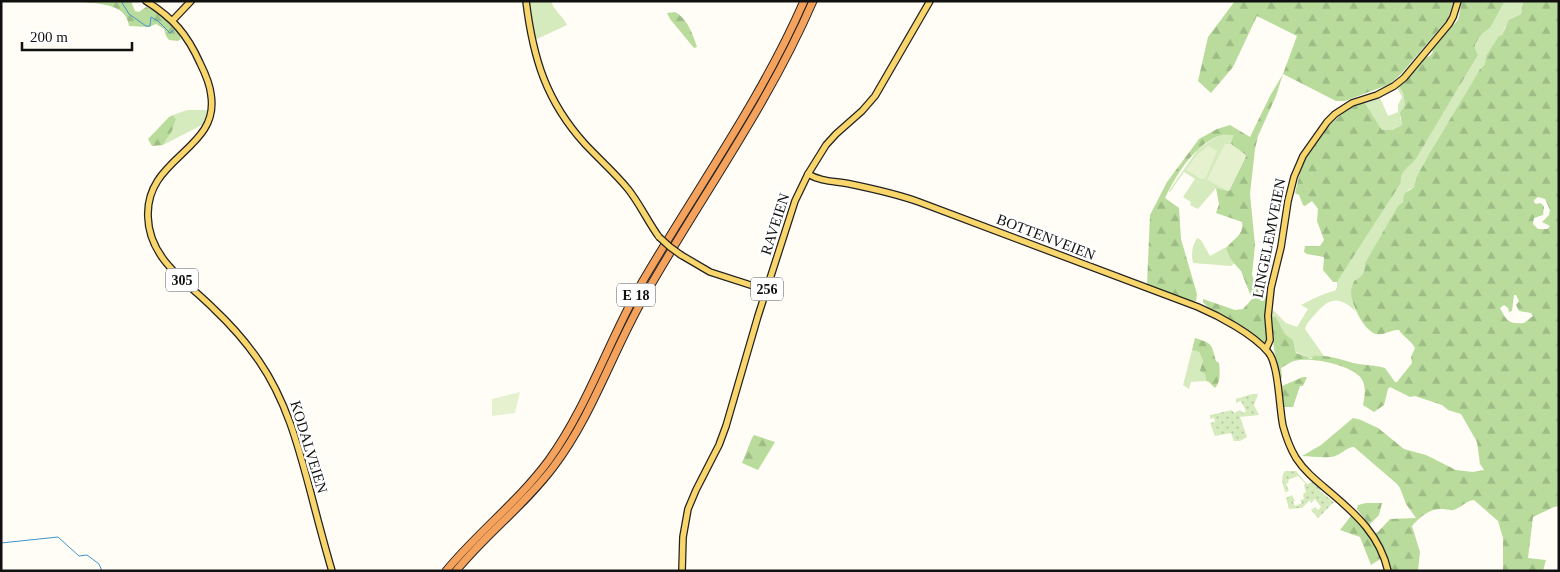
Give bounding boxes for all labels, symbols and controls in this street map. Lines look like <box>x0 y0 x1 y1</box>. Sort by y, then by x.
scale bar <box>22 20 132 52</box>
text: 200 m <box>30 29 68 45</box>
street label: LINGELEMVEIEN <box>1250 177 1288 299</box>
street label: RAVEIEN <box>758 191 793 257</box>
street label: BOTTENVEIEN <box>995 211 1098 263</box>
road number: 305 <box>166 268 198 292</box>
road number: 256 <box>751 278 783 300</box>
road number: E 18 <box>617 284 655 306</box>
street label: KODALVEIEN <box>287 399 331 495</box>

